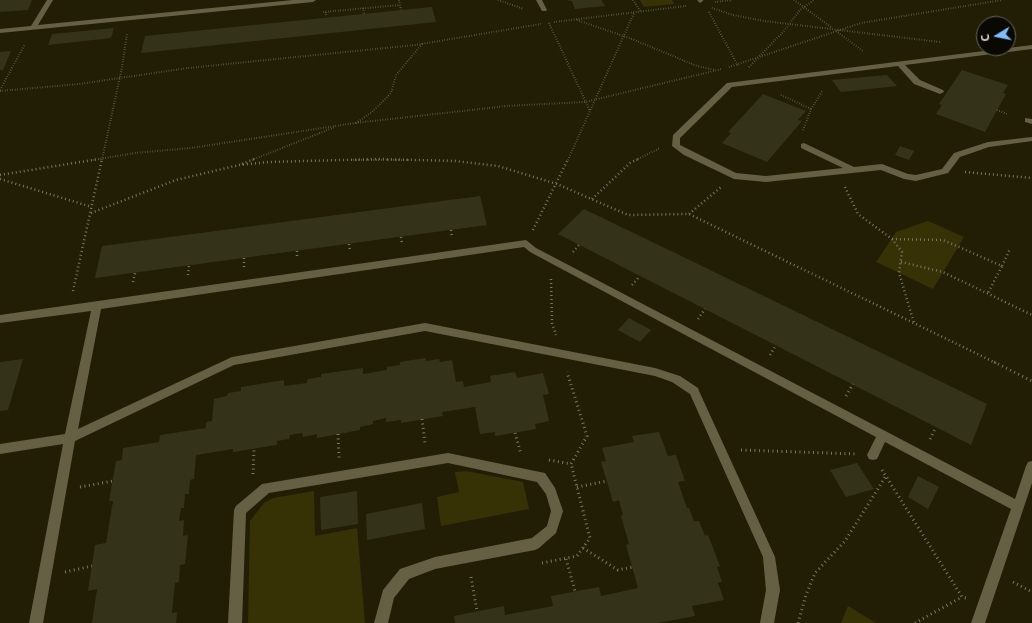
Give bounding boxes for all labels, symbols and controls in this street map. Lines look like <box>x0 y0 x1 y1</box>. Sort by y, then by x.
north arrow <box>976 16 1016 56</box>
text: С <box>979 33 992 42</box>

